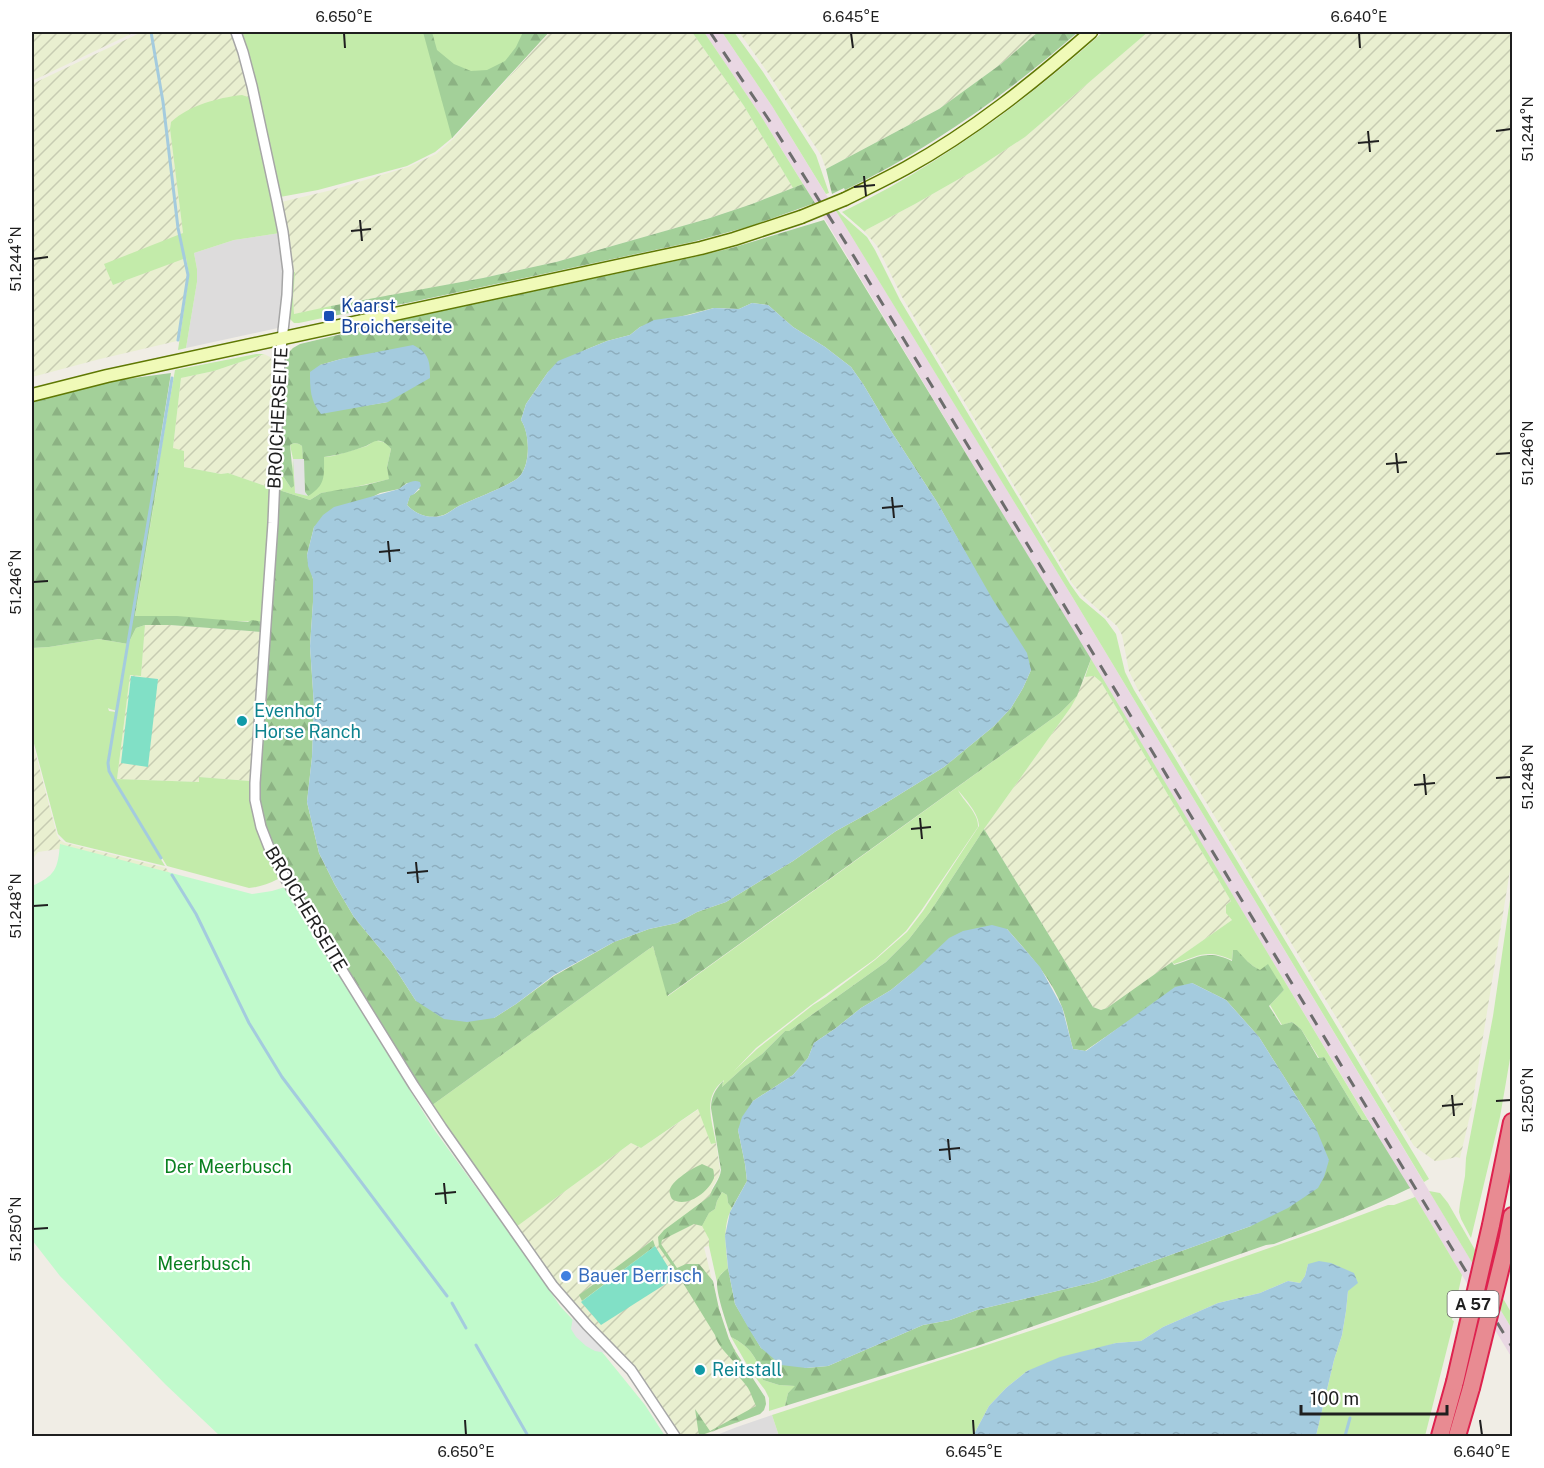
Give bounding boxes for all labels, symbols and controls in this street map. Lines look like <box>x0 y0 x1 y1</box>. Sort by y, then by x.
text: 6.650°E <box>315 8 373 25</box>
text: 6.645°E <box>822 8 880 25</box>
text: 6.640°E <box>1331 8 1387 25</box>
text: 51.244°N <box>1519 96 1536 162</box>
text: 51.244°N <box>7 226 24 292</box>
place label: Kaarst Broicherseite <box>341 295 453 337</box>
marker: Kaarst Broicherseite <box>322 309 336 323</box>
street label: BROICHERSEITE <box>263 347 292 489</box>
text: 51.246°N <box>1519 420 1536 486</box>
text: 51.246°N <box>7 549 24 615</box>
place label: Evenhof Horse Ranch <box>254 700 361 742</box>
marker: Evenhof Horse Ranch <box>235 714 249 728</box>
text: 51.248°N <box>1519 744 1536 810</box>
street label: BROICHERSEITE <box>261 842 352 975</box>
text: 51.248°N <box>7 873 24 939</box>
text: 51.250°N <box>1519 1067 1536 1133</box>
park label: Der Meerbusch <box>164 1156 292 1177</box>
text: 51.250°N <box>7 1196 24 1262</box>
park label: Meerbusch <box>157 1253 251 1274</box>
place label: Bauer Berrisch <box>578 1265 702 1286</box>
marker: Bauer Berrisch <box>559 1269 573 1283</box>
road number: A 57 <box>1448 1291 1498 1317</box>
place label: Reitstall <box>712 1359 782 1380</box>
marker: Reitstall <box>693 1363 707 1377</box>
scale bar <box>1301 1378 1446 1416</box>
text: 100 m <box>1310 1388 1359 1409</box>
text: 6.650°E <box>437 1443 495 1460</box>
text: 6.645°E <box>945 1443 1003 1460</box>
text: 6.640°E <box>1454 1443 1510 1460</box>

